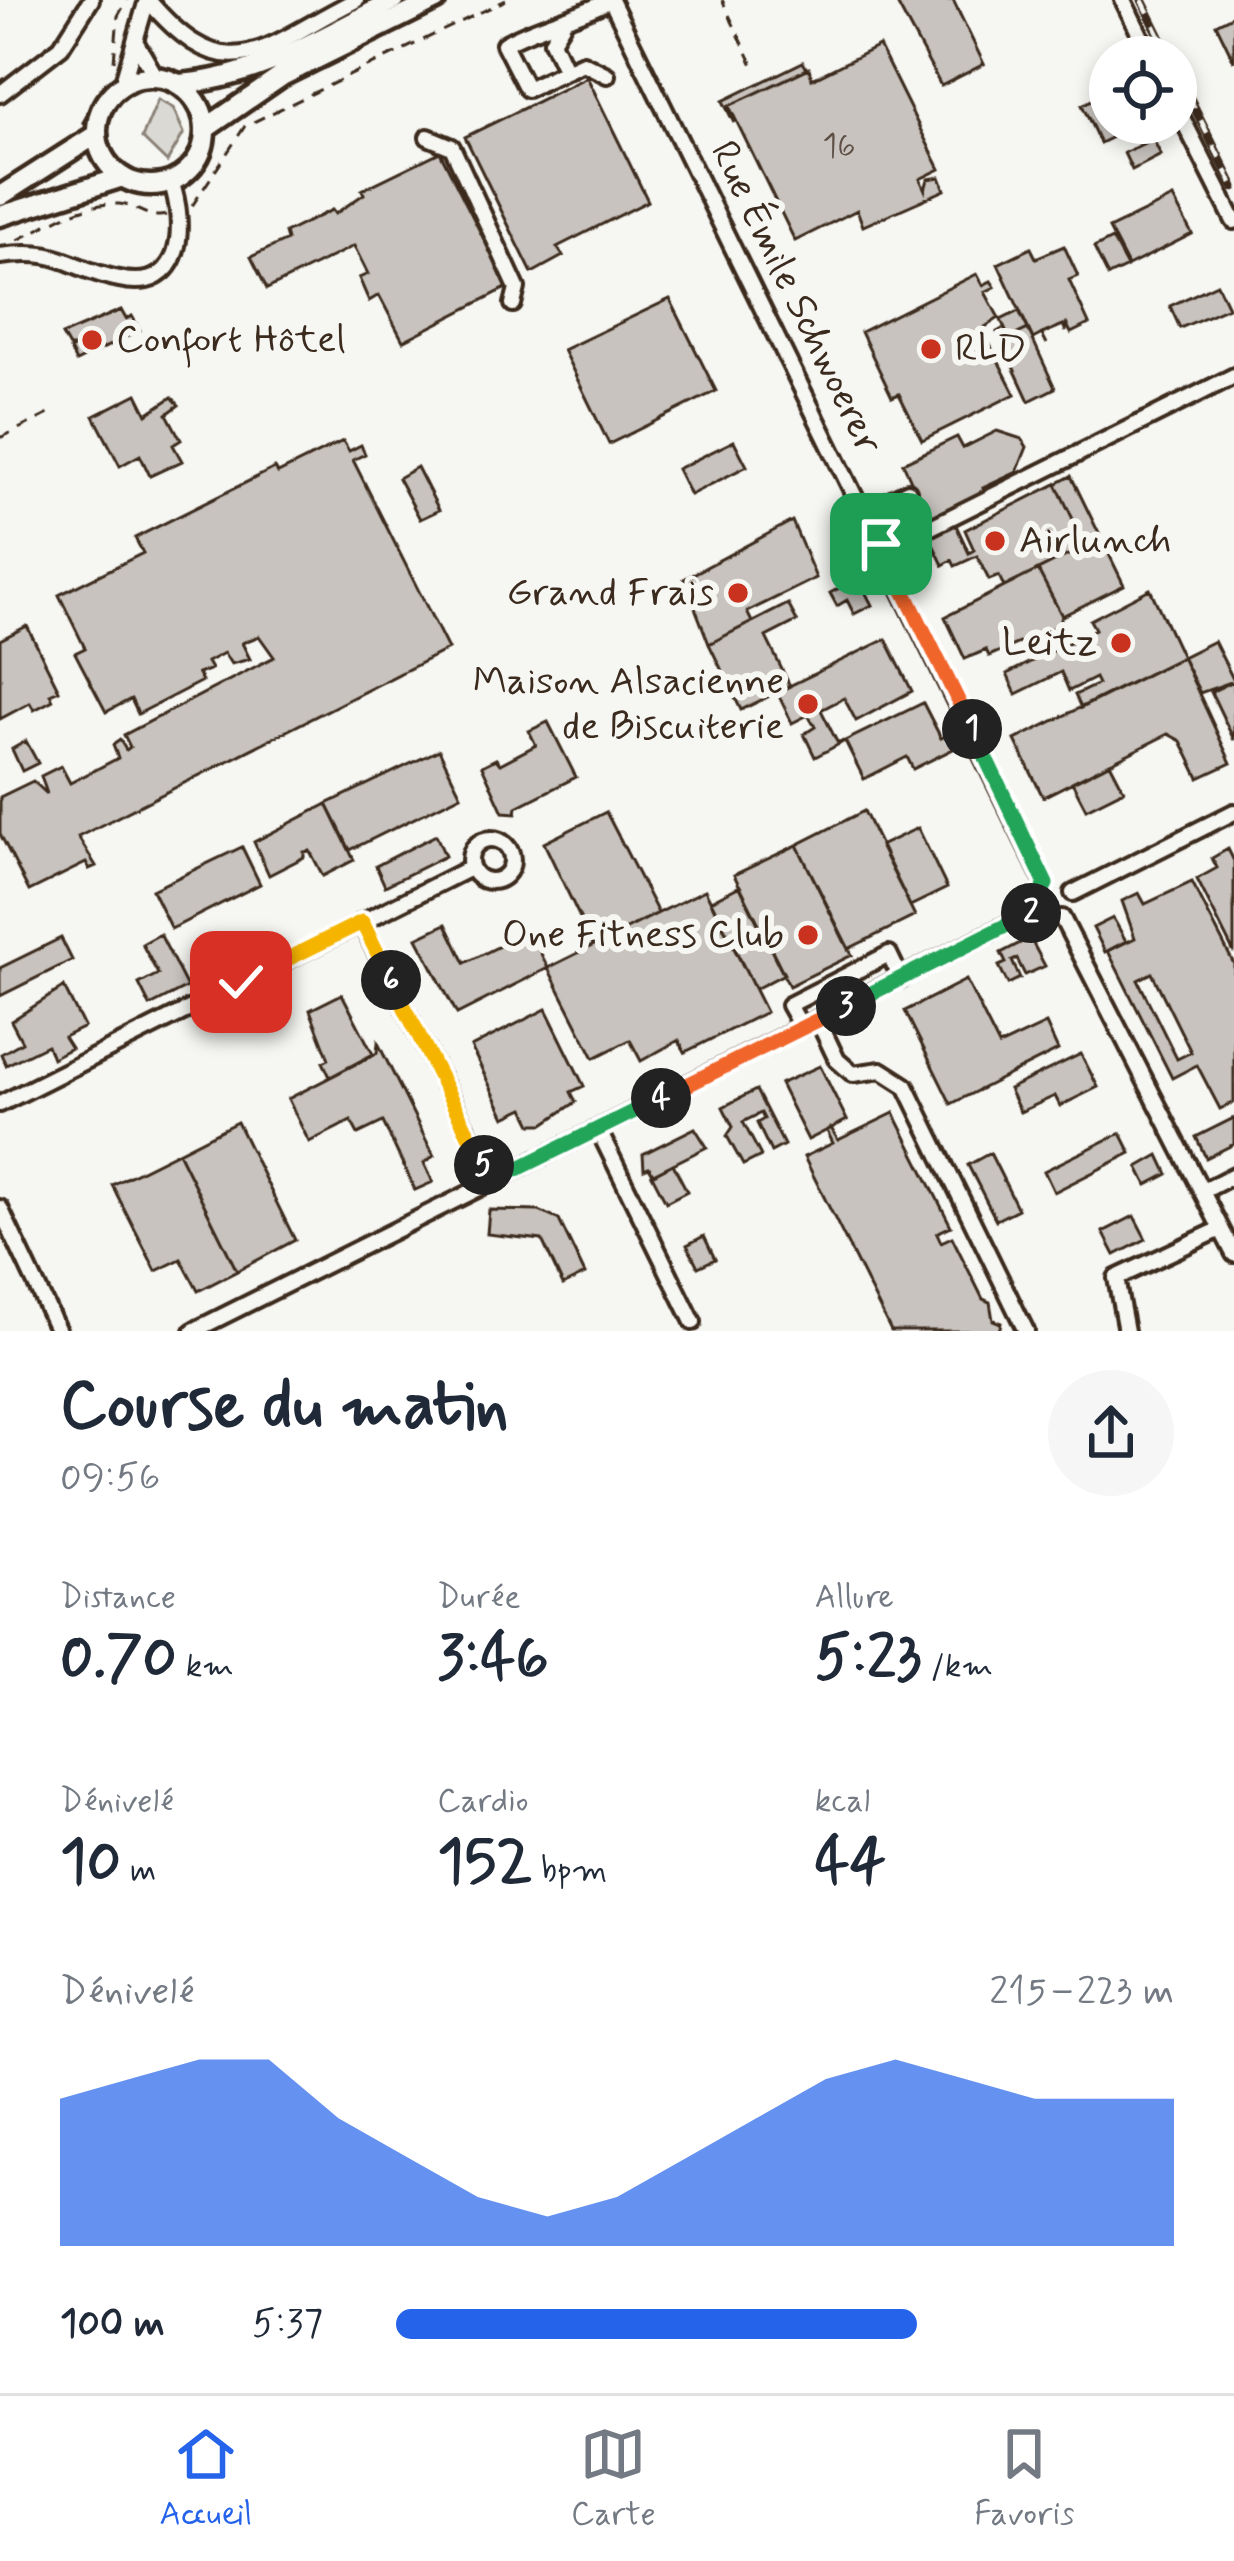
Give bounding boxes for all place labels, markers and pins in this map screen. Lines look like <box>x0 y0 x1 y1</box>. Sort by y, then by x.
place label: Confort Hôtel <box>116 315 346 368</box>
place label: RLD <box>955 324 1026 375</box>
marker: Confort Hôtel <box>79 327 105 353</box>
marker: RLD <box>918 336 944 362</box>
pin <box>830 493 932 595</box>
place label: Airlunch <box>1019 516 1172 567</box>
marker: Airlunch <box>982 528 1008 554</box>
place label: Grand Frais <box>507 568 714 619</box>
marker: Grand Frais <box>725 580 751 606</box>
place label: Leitz <box>1002 618 1097 669</box>
marker: Leitz <box>1108 630 1134 656</box>
place label: Maison Alsacienne de Biscuiterie <box>473 657 784 753</box>
marker: Maison Alsacienne de Biscuiterie <box>795 691 821 717</box>
pin: 1 <box>942 699 1002 759</box>
pin: 2 <box>1001 883 1061 943</box>
place label: One Fitness Club <box>502 910 784 961</box>
marker: One Fitness Club <box>795 922 821 948</box>
pin <box>190 931 292 1033</box>
pin: 6 <box>361 950 421 1010</box>
pin: 3 <box>816 976 876 1036</box>
pin: 4 <box>631 1068 691 1128</box>
pin: 5 <box>454 1135 514 1195</box>

